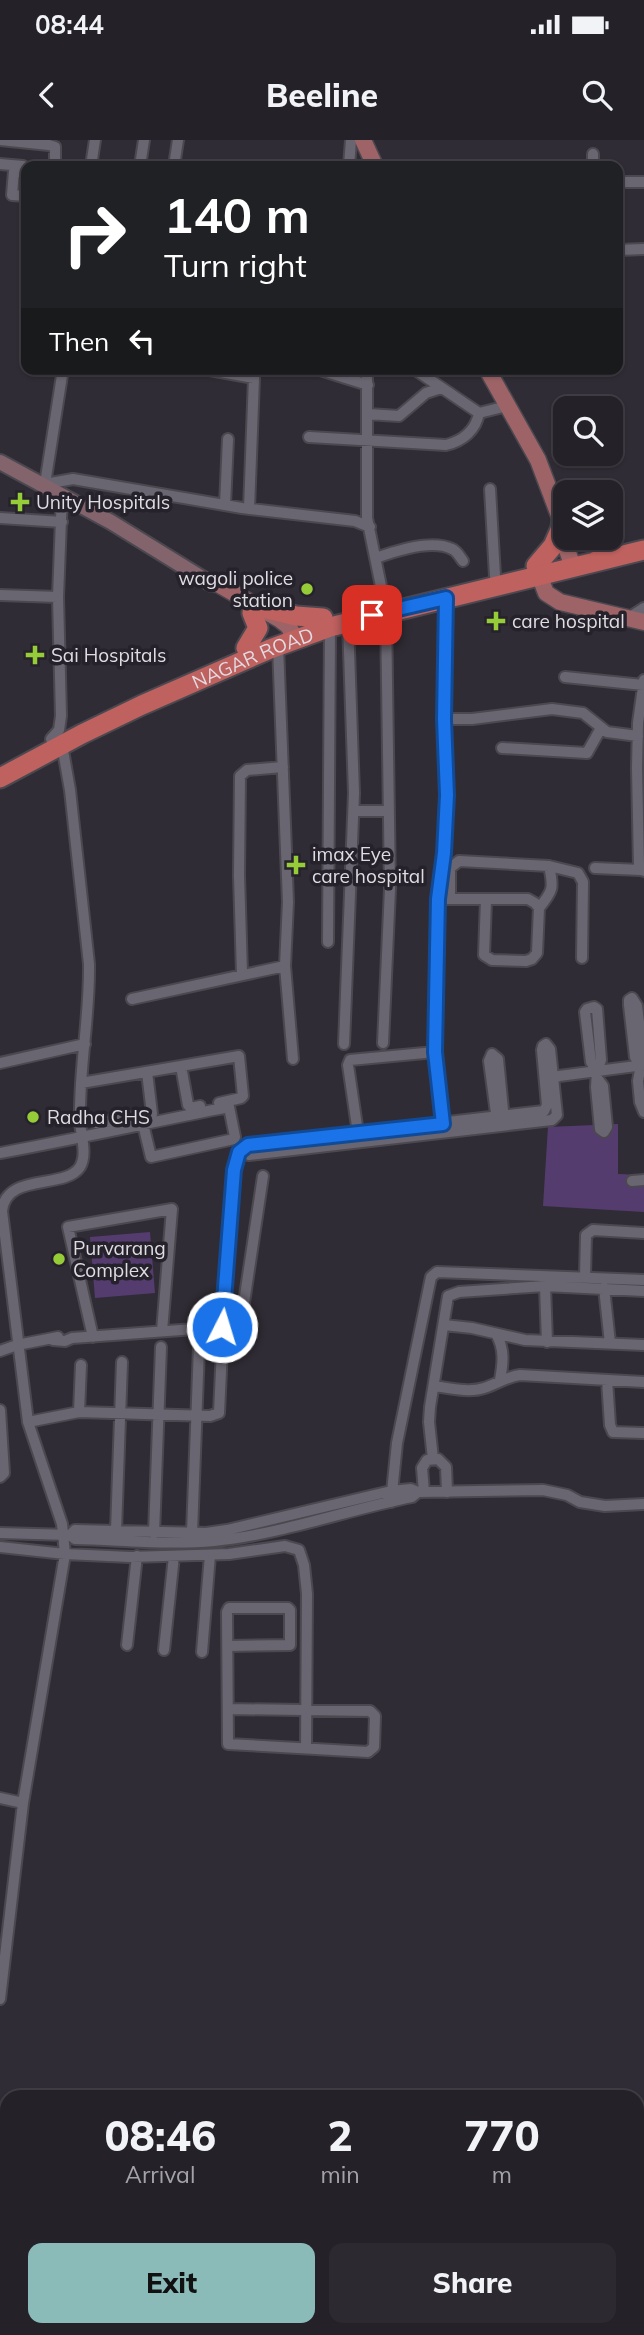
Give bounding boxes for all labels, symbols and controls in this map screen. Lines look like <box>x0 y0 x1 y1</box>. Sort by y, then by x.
text: 08:44 <box>35 8 104 41</box>
text: Beeline <box>266 75 378 115</box>
icon: back <box>28 76 66 114</box>
icon: search <box>578 76 616 114</box>
text: 140 m <box>164 184 310 245</box>
icon: right <box>49 189 140 280</box>
text: Turn right <box>164 245 307 285</box>
icon: left <box>123 322 161 360</box>
text: Then <box>49 325 109 358</box>
map controls <box>553 396 623 550</box>
button: search <box>553 396 623 466</box>
button: layers <box>553 480 623 550</box>
place label: Unity Hospitals <box>36 490 170 514</box>
marker: Unity Hospitals <box>10 492 30 512</box>
place label: wagoli police station <box>178 566 293 612</box>
marker: wagoli police station <box>299 581 315 597</box>
pin <box>342 585 402 645</box>
icon: arrive <box>353 596 391 634</box>
place label: care hospital <box>512 609 625 633</box>
marker: care hospital <box>486 611 506 631</box>
street label: NAGAR ROAD <box>188 622 317 694</box>
place label: Sai Hospitals <box>51 643 166 667</box>
marker: Sai Hospitals <box>25 645 45 665</box>
place label: imax Eye care hospital <box>312 842 425 888</box>
marker: imax Eye care hospital <box>286 855 306 875</box>
place label: Radha CHS <box>47 1105 150 1129</box>
marker: Radha CHS <box>25 1109 41 1125</box>
place label: Purvarang Complex <box>73 1236 166 1282</box>
marker: Purvarang Complex <box>51 1251 67 1267</box>
position arrow <box>185 1290 259 1364</box>
text: 08:46 <box>104 2109 216 2162</box>
text: 2 <box>327 2109 353 2162</box>
text: 770 <box>464 2109 540 2162</box>
text: Arrival <box>125 2160 195 2189</box>
text: min <box>320 2160 360 2189</box>
text: m <box>492 2160 512 2189</box>
button: Exit <box>28 2243 315 2323</box>
button: Share <box>329 2243 616 2323</box>

